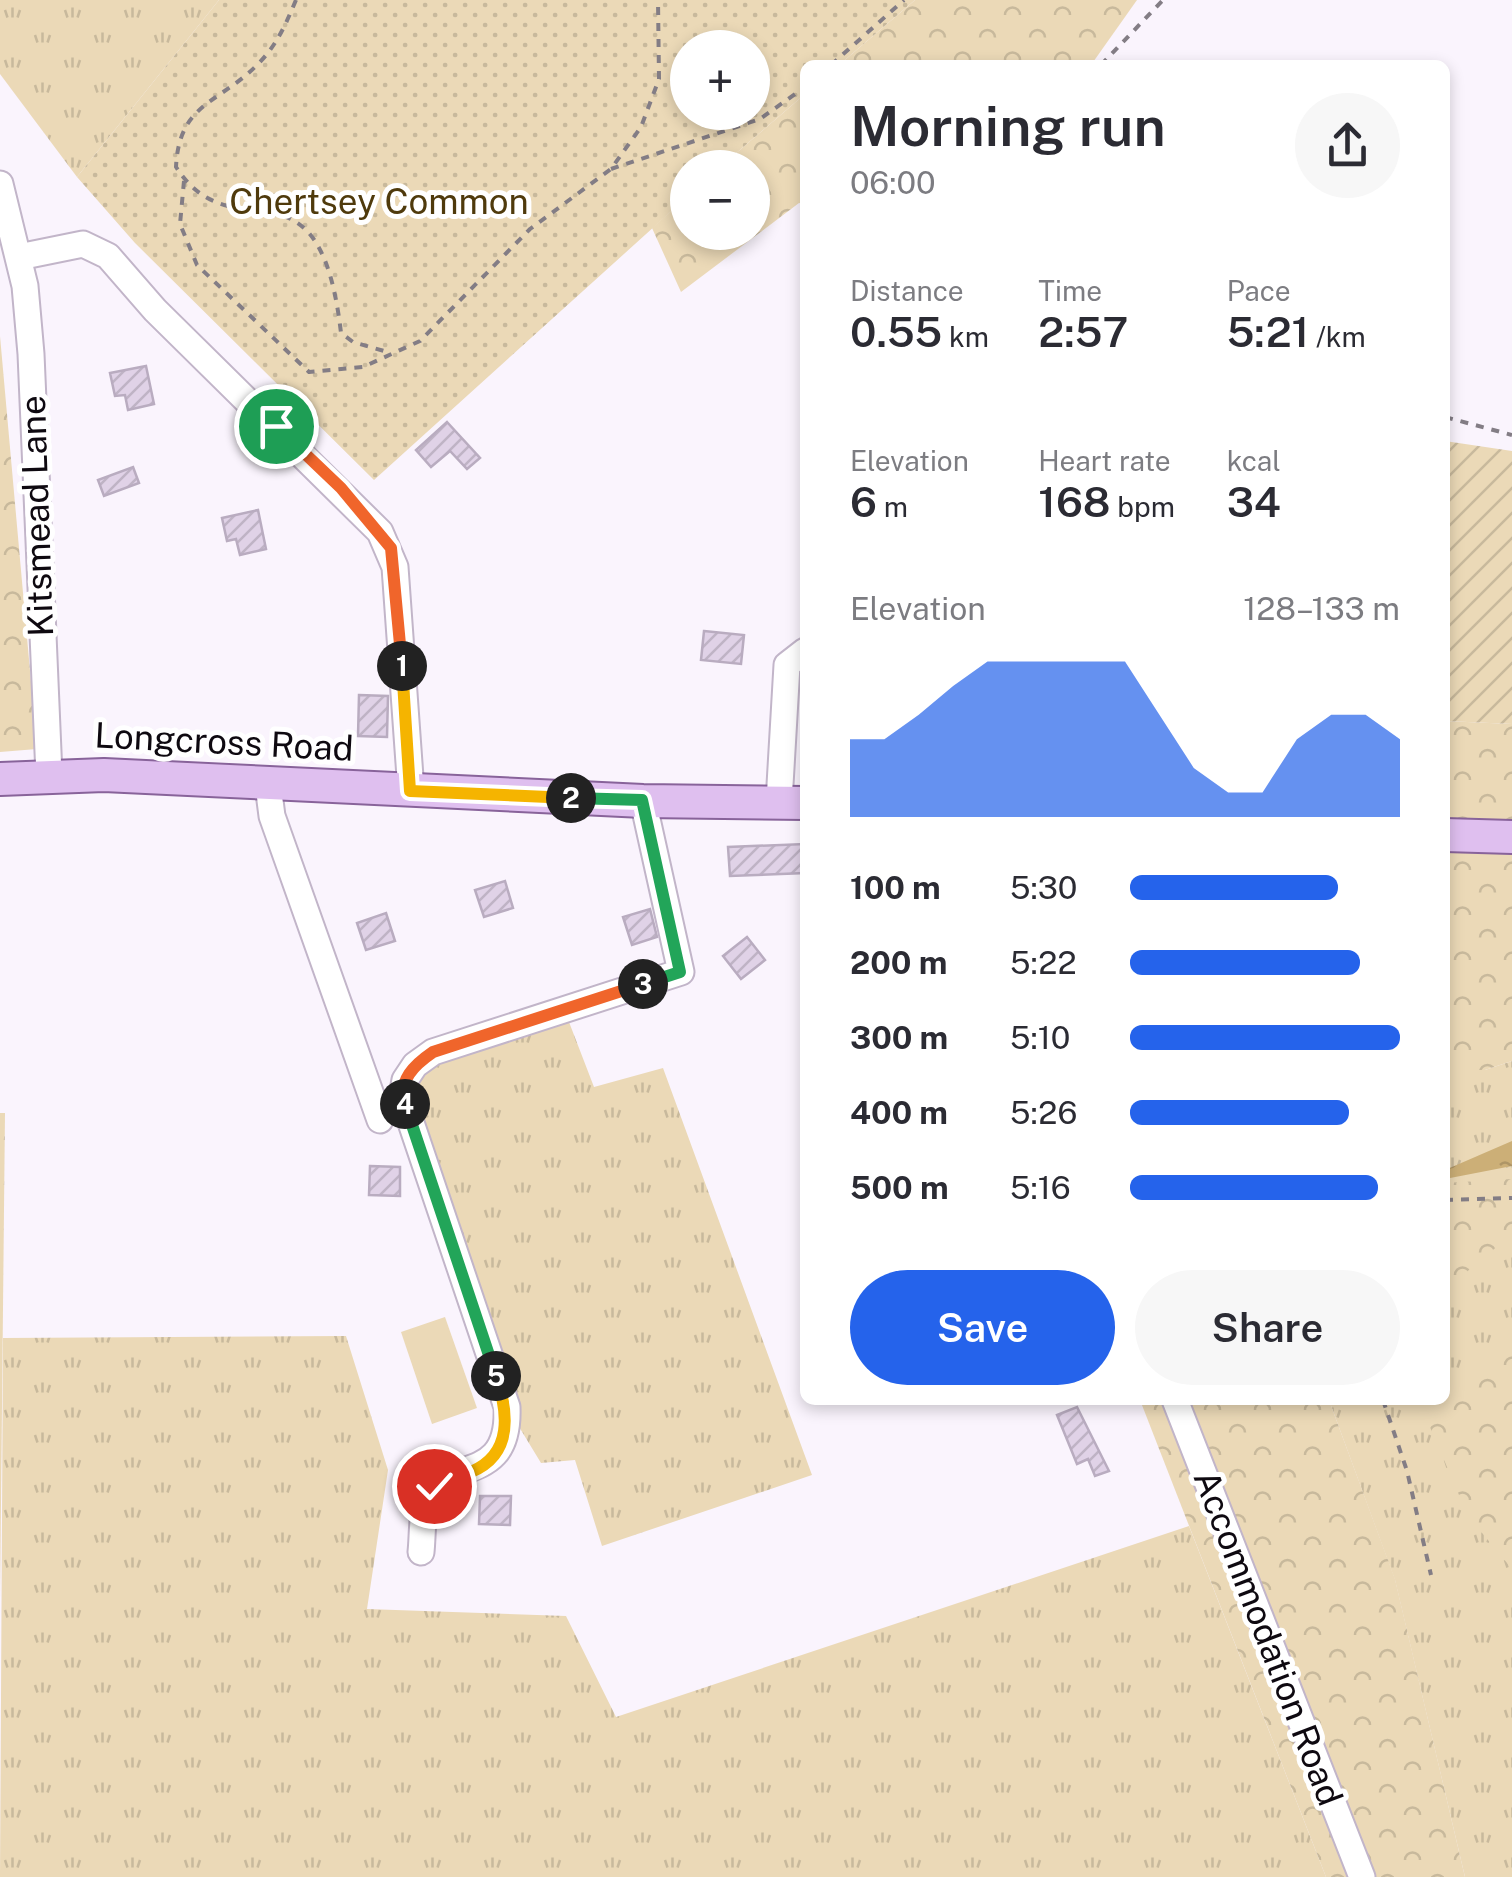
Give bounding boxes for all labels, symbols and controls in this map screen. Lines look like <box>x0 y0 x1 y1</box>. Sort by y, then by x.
map controls <box>670 30 770 250</box>
button: + <box>670 30 770 130</box>
button: share <box>1295 93 1400 198</box>
text: Morning run <box>850 94 1166 158</box>
button: − <box>670 150 770 250</box>
text: 06:00 <box>850 164 935 201</box>
park label: Chertsey Common <box>229 181 529 222</box>
text: Distance <box>850 274 964 307</box>
text: Time <box>1038 274 1102 307</box>
text: Pace <box>1227 274 1291 307</box>
text: 0.55 <box>850 307 942 356</box>
text: 2:57 <box>1038 307 1128 356</box>
text: 5:21 <box>1227 307 1309 356</box>
text: km <box>942 320 989 353</box>
text: /km <box>1309 320 1366 353</box>
pin <box>234 384 319 469</box>
street label: Kitsmead Lane <box>12 395 61 637</box>
icon: arrive <box>249 399 304 454</box>
text: Elevation <box>850 444 969 477</box>
text: Heart rate <box>1038 444 1171 477</box>
text: kcal <box>1227 444 1281 477</box>
text: 6 <box>850 477 877 526</box>
text: 168 <box>1038 477 1110 526</box>
text: 34 <box>1227 477 1281 526</box>
text: m <box>877 490 908 523</box>
text: bpm <box>1110 490 1175 523</box>
text: Elevation <box>850 590 986 627</box>
text: 128–133 m <box>1243 590 1400 627</box>
pin: 1 <box>377 641 427 691</box>
text: 1 <box>396 649 408 682</box>
street label: Longcross Road <box>94 714 355 769</box>
pin: 2 <box>546 773 596 823</box>
text: 2 <box>562 781 580 814</box>
text: 100 m <box>850 869 941 906</box>
text: 5:30 <box>1010 869 1077 906</box>
text: 200 m <box>850 944 947 981</box>
text: 5:22 <box>1010 944 1077 981</box>
pin: 3 <box>618 959 668 1009</box>
text: 3 <box>634 967 652 1000</box>
text: 300 m <box>850 1019 948 1056</box>
text: 5:10 <box>1010 1019 1070 1056</box>
pin: 4 <box>380 1079 430 1129</box>
text: 4 <box>396 1087 414 1120</box>
text: 400 m <box>850 1094 948 1131</box>
text: 5:26 <box>1010 1094 1077 1131</box>
text: 500 m <box>850 1169 949 1206</box>
text: 5:16 <box>1010 1169 1071 1206</box>
button: Save <box>850 1270 1115 1385</box>
button: Share <box>1135 1270 1400 1385</box>
pin: 5 <box>471 1351 521 1401</box>
text: 5 <box>487 1359 505 1392</box>
pin <box>392 1444 477 1529</box>
icon: check <box>407 1459 462 1514</box>
street label: Accommodation Road <box>1186 1465 1351 1811</box>

